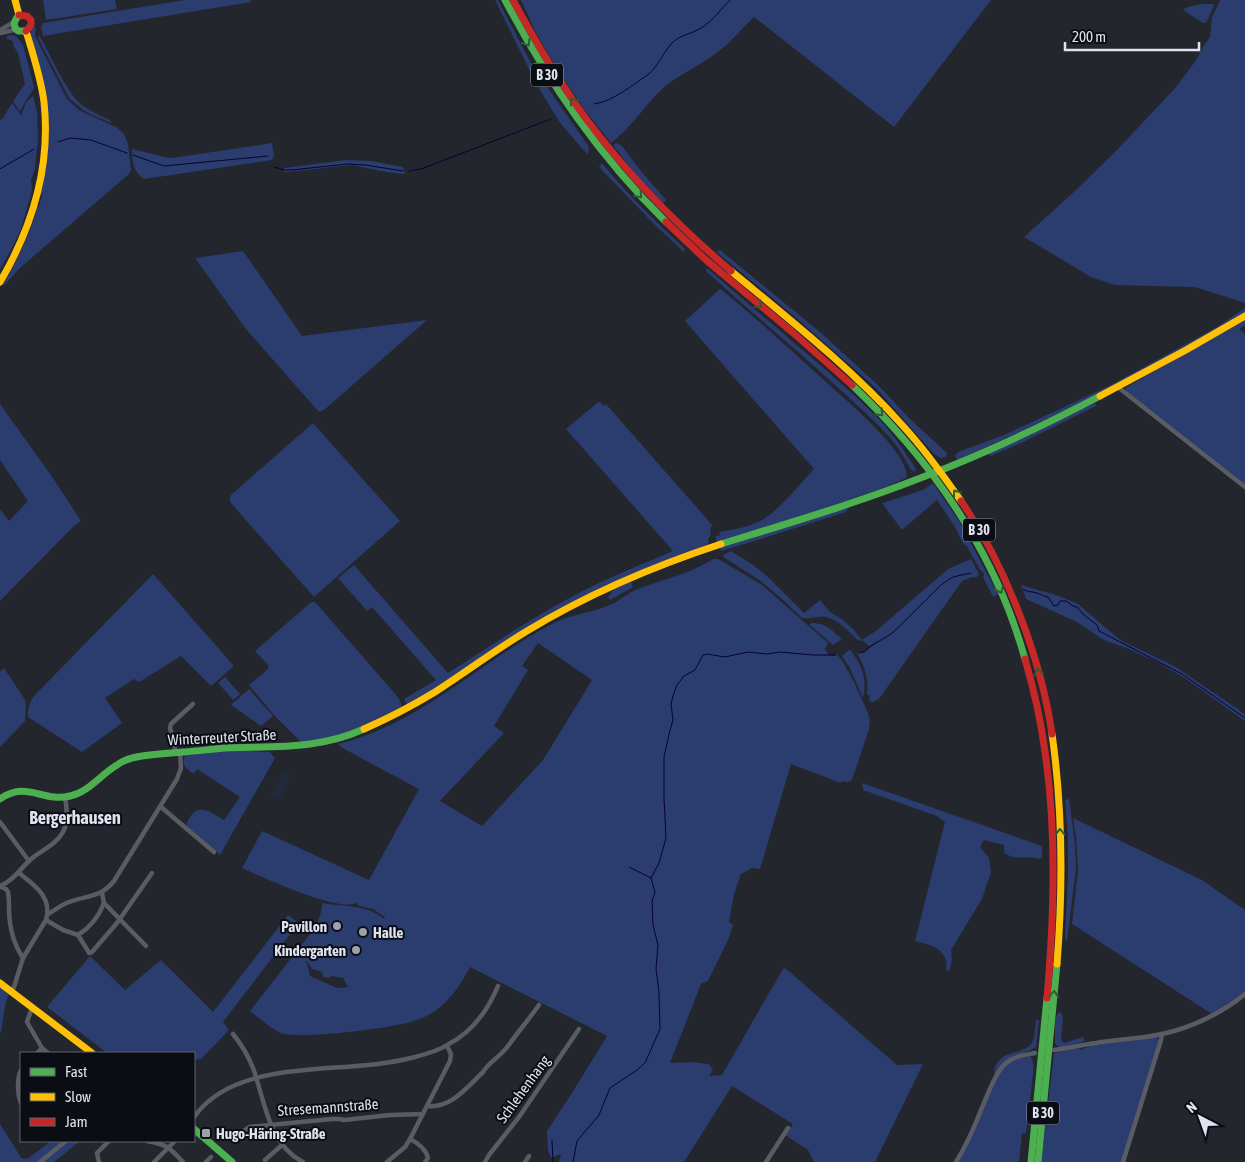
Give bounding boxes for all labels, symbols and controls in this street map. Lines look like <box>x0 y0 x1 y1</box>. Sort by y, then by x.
scale bar <box>1065 20 1199 52</box>
text: 200 m <box>1072 28 1106 45</box>
one-way arrow <box>521 38 531 47</box>
road number: B 30 <box>531 64 563 86</box>
one-way arrow <box>570 97 579 107</box>
one-way arrow <box>634 189 642 198</box>
one-way arrow <box>754 299 763 308</box>
one-way arrow <box>874 407 883 416</box>
one-way arrow <box>953 489 962 499</box>
road number: B 30 <box>963 518 995 542</box>
one-way arrow <box>994 585 1005 594</box>
one-way arrow <box>1033 668 1043 676</box>
street label: Winterreuter Straße <box>167 726 277 748</box>
district label: Bergerhausen <box>29 807 121 828</box>
one-way arrow <box>1055 828 1066 836</box>
place label: Pavillon <box>281 918 327 935</box>
marker: Pavillon <box>331 920 343 932</box>
place label: Halle <box>373 924 403 941</box>
marker: Halle <box>357 926 369 938</box>
place label: Kindergarten <box>274 942 346 959</box>
marker: Kindergarten <box>350 944 362 956</box>
one-way arrow <box>1048 990 1059 998</box>
legend <box>20 1052 195 1142</box>
street label: Schlehenhang <box>493 1052 553 1126</box>
text: Fast <box>65 1063 87 1080</box>
text: Slow <box>65 1088 91 1105</box>
north arrow <box>1175 1092 1225 1142</box>
street label: Stresemannstraße <box>277 1095 379 1119</box>
text: N <box>1183 1098 1200 1116</box>
road number: B 30 <box>1027 1102 1059 1124</box>
text: Jam <box>65 1113 88 1130</box>
place label: Hugo-Häring-Straße <box>216 1125 326 1142</box>
marker: Hugo-Häring-Straße <box>200 1127 212 1139</box>

